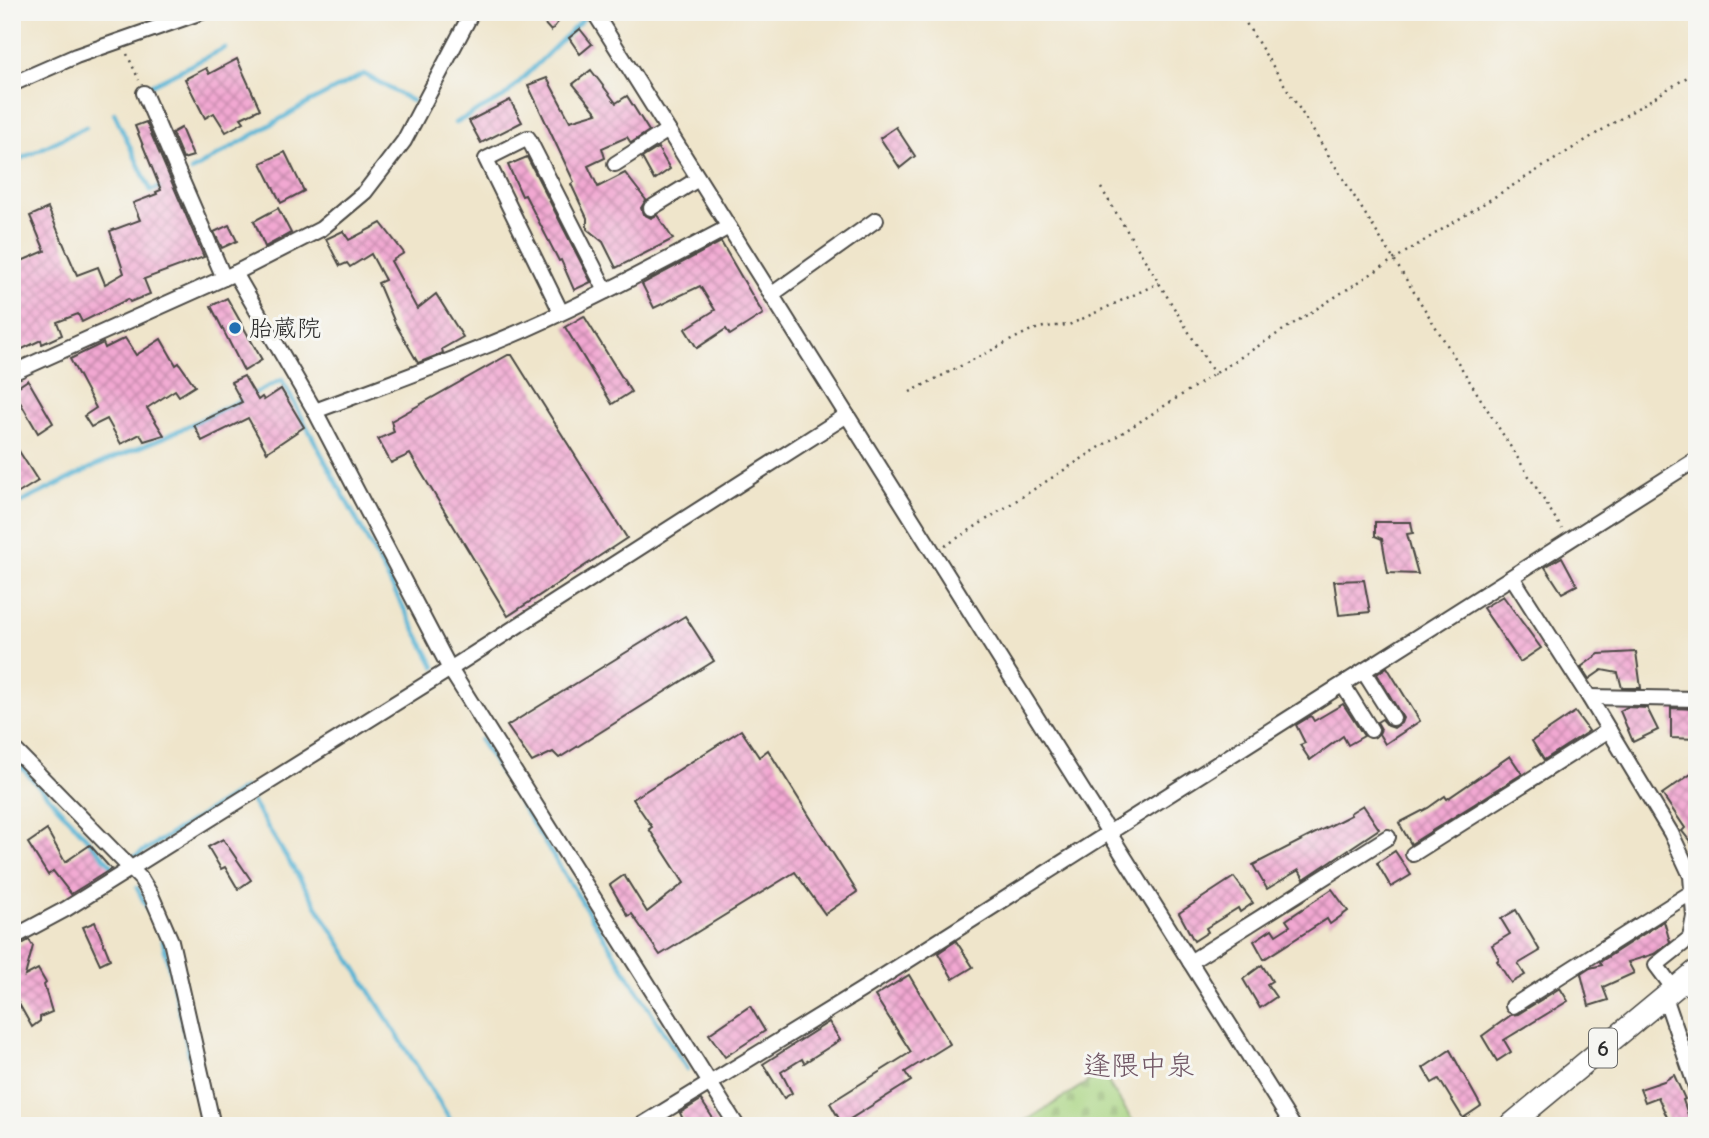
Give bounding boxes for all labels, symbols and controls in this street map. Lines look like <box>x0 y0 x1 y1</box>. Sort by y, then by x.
place label: 胎蔵院 <box>249 314 321 342</box>
marker: 胎蔵院 <box>227 320 243 336</box>
road number: 6 <box>1589 1028 1617 1068</box>
district label: 逢隈中泉 <box>1083 1050 1195 1082</box>

